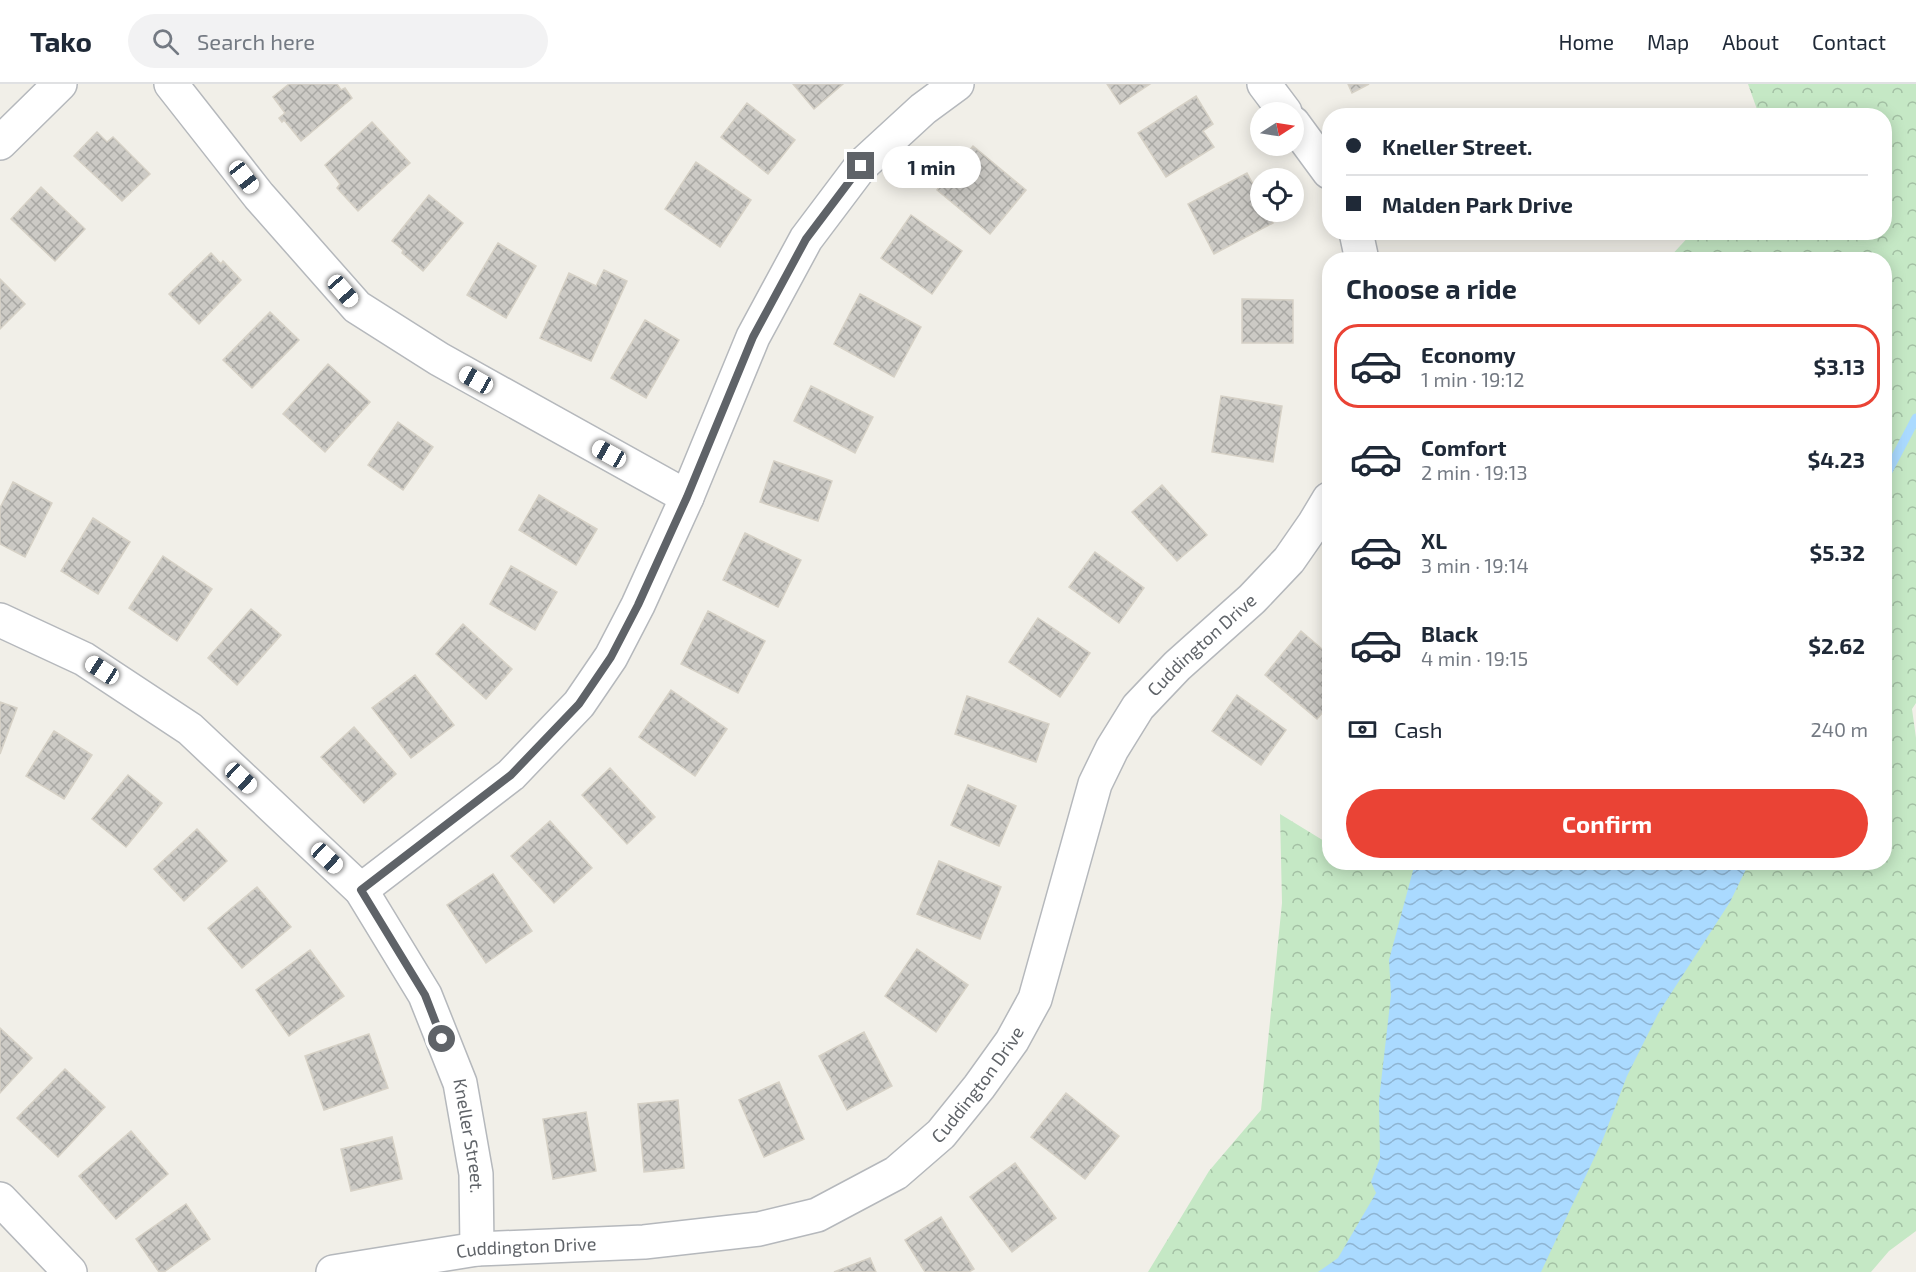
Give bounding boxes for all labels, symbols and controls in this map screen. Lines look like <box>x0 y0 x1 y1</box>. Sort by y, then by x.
search box <box>128 14 548 68</box>
text: Tako <box>30 24 92 58</box>
icon: search <box>149 25 182 58</box>
text: Search here <box>197 28 315 54</box>
text: Home <box>1558 29 1614 54</box>
text: Map <box>1647 29 1689 54</box>
text: About <box>1722 29 1779 54</box>
text: Contact <box>1812 29 1886 54</box>
north arrow <box>1250 102 1304 156</box>
map controls <box>1250 102 1304 222</box>
text: Kneller Street. <box>1382 133 1532 159</box>
callout: 1 min <box>882 145 981 187</box>
route end <box>847 152 874 179</box>
text: 1 min <box>907 155 956 179</box>
car <box>226 157 262 197</box>
button: locate <box>1250 168 1304 222</box>
text: Malden Park Drive <box>1382 191 1573 217</box>
car <box>324 272 362 310</box>
text: Choose a ride <box>1346 272 1517 304</box>
icon: car <box>1349 339 1403 393</box>
text: Economy <box>1421 341 1516 367</box>
text: $3.13 <box>1813 353 1865 379</box>
car <box>456 363 496 397</box>
text: 1 min · 19:12 <box>1421 367 1524 391</box>
icon: car <box>1349 432 1403 486</box>
text: Comfort <box>1421 434 1506 460</box>
car <box>589 437 629 471</box>
text: $4.23 <box>1808 446 1865 472</box>
text: 2 min · 19:13 <box>1421 460 1528 484</box>
icon: car <box>1349 525 1403 579</box>
text: XL <box>1421 527 1447 553</box>
text: $5.32 <box>1809 539 1865 565</box>
text: 3 min · 19:14 <box>1421 553 1529 577</box>
street label: Cuddington Drive <box>1142 589 1260 700</box>
icon: car <box>1349 618 1403 672</box>
text: Black <box>1421 620 1478 646</box>
text: $2.62 <box>1808 632 1865 658</box>
text: 4 min · 19:15 <box>1421 646 1528 670</box>
car <box>82 653 122 687</box>
icon: cash <box>1346 713 1379 746</box>
text: Cash <box>1394 716 1443 742</box>
text: 240 m <box>1810 717 1868 741</box>
car <box>222 759 260 797</box>
button: Confirm <box>1346 789 1868 858</box>
car <box>308 839 346 877</box>
street label: Cuddington Drive <box>927 1022 1028 1147</box>
route start <box>428 1025 455 1052</box>
street label: Kneller Street. <box>449 1077 488 1194</box>
street label: Cuddington Drive <box>454 1232 597 1262</box>

